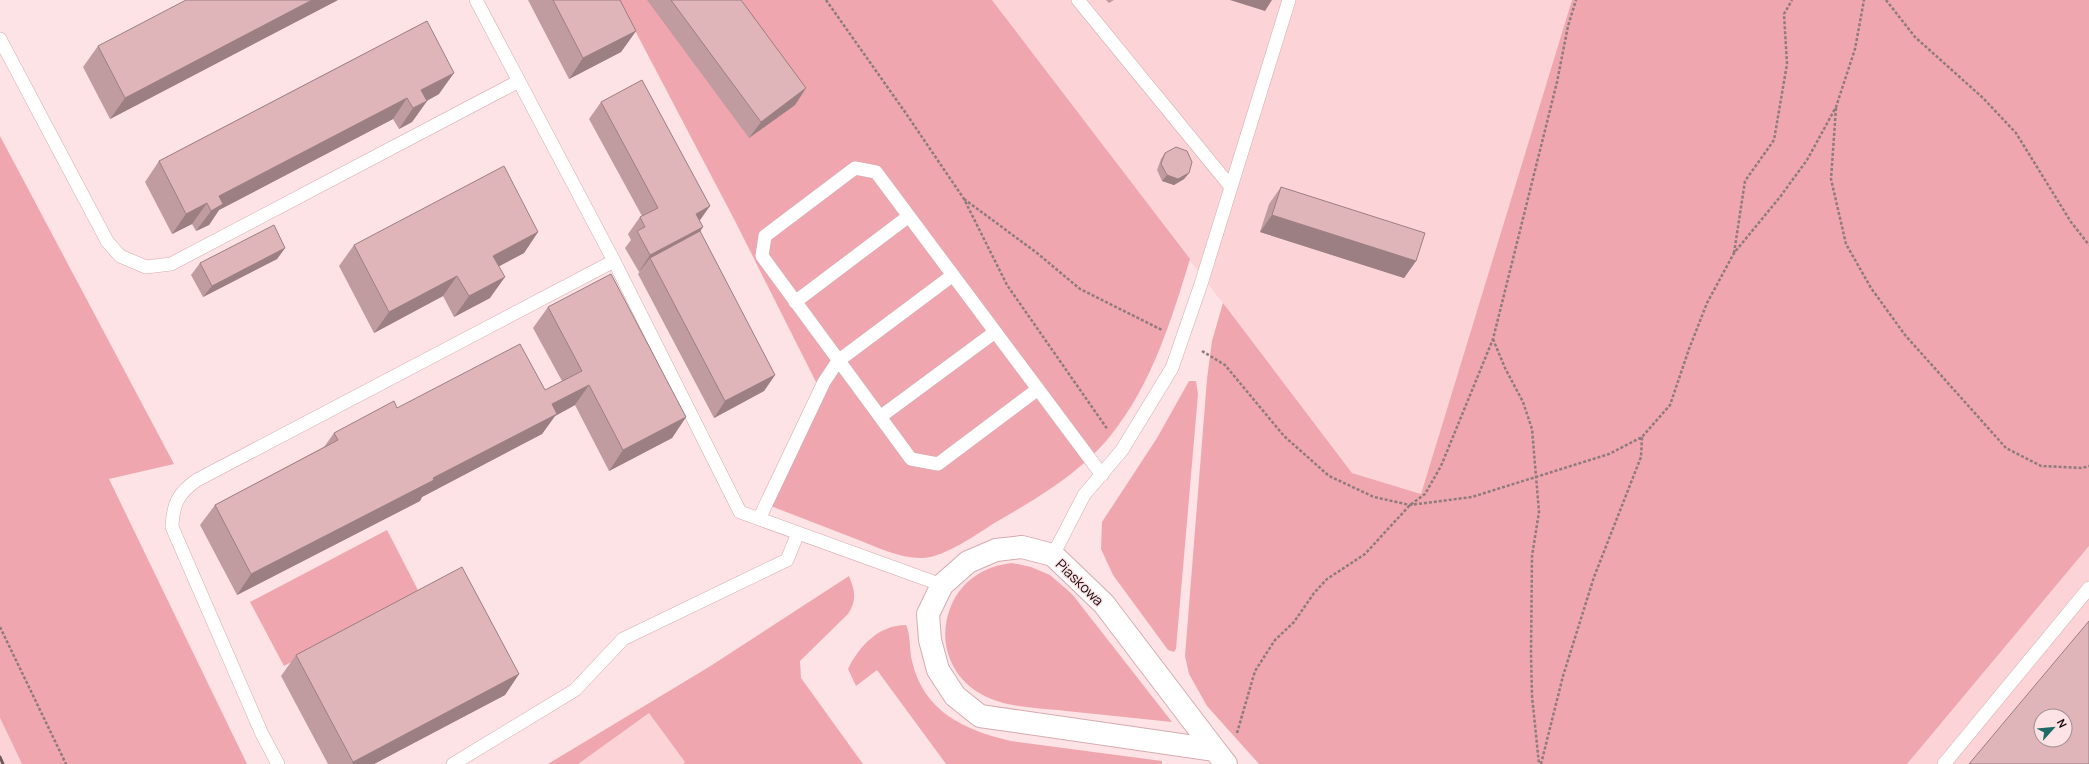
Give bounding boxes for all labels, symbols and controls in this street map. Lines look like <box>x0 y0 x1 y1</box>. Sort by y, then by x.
street label: Piaskowa <box>1052 554 1108 610</box>
north arrow <box>2033 708 2073 748</box>
text: N <box>2054 716 2071 730</box>

